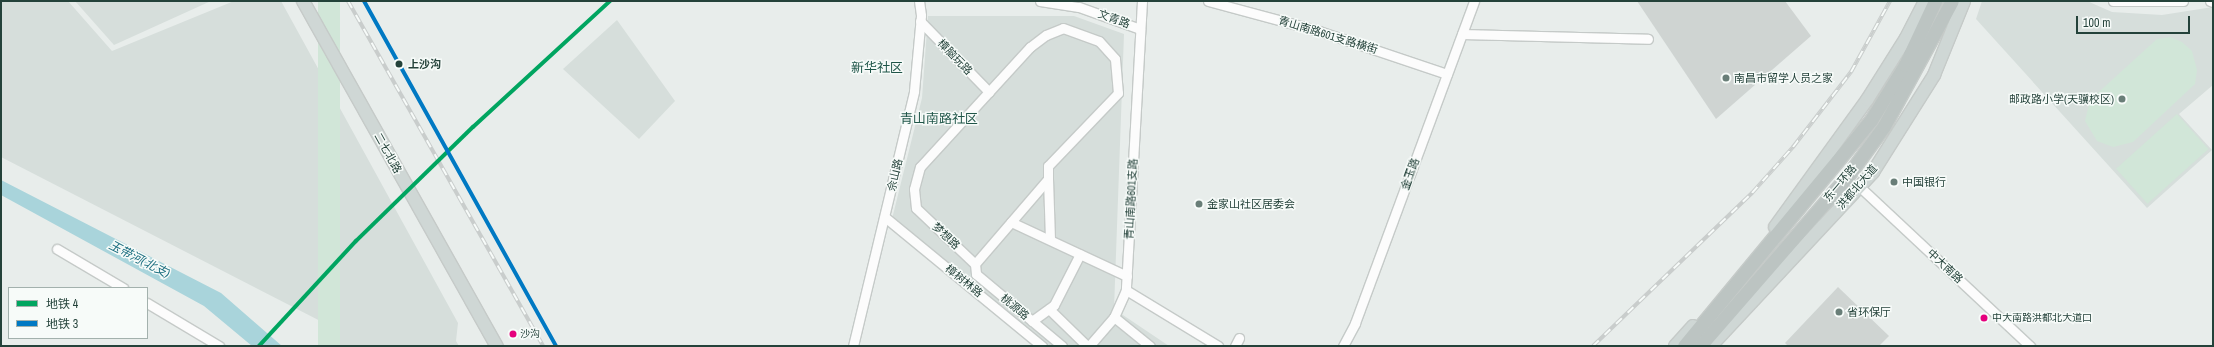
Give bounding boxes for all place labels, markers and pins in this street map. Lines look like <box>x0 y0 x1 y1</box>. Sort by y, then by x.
place label: 上沙沟 <box>408 57 441 71</box>
marker: 上沙沟 <box>393 58 405 70</box>
place label: 南昌市留学人员之家 <box>1734 71 1833 85</box>
marker: 南昌市留学人员之家 <box>1721 73 1731 83</box>
place label: 邮政路小学(天骥校区) <box>2009 92 2114 106</box>
marker: 邮政路小学(天骥校区) <box>2117 94 2127 104</box>
place label: 中国银行 <box>1902 175 1946 189</box>
marker: 中国银行 <box>1889 177 1899 187</box>
place label: 金家山社区居委会 <box>1207 197 1295 211</box>
marker: 金家山社区居委会 <box>1194 199 1204 209</box>
place label: 省环保厅 <box>1847 305 1891 319</box>
marker: 省环保厅 <box>1834 307 1844 317</box>
place label: 中大南路洪都北大道口 <box>1992 312 2092 324</box>
marker: 中大南路洪都北大道口 <box>1979 313 1989 323</box>
place label: 沙沟 <box>520 328 540 340</box>
marker: 沙沟 <box>508 329 518 339</box>

